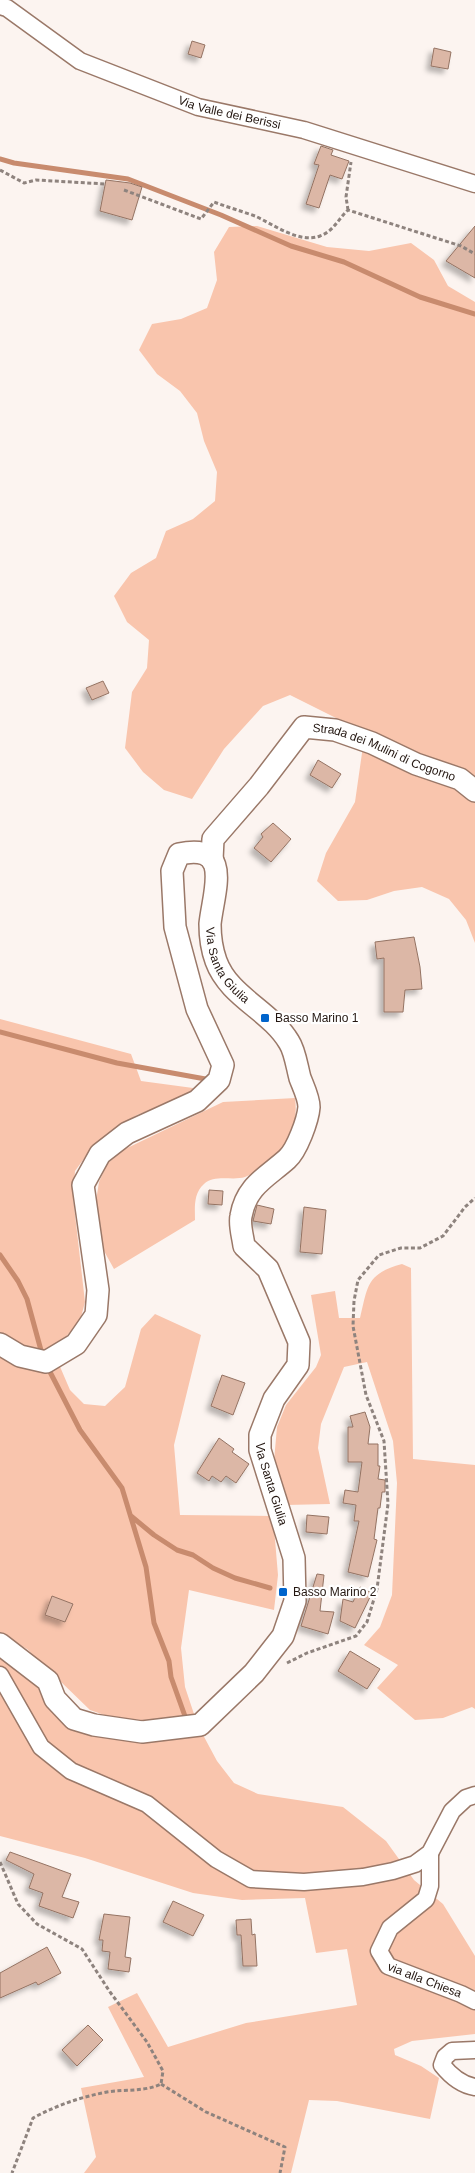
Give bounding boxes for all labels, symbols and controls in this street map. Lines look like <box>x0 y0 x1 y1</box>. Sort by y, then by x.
street label: Via Valle dei Berissi <box>176 93 282 132</box>
street label: Strada dei Mulini di Cogorno <box>312 721 458 784</box>
street label: Via Santa Giulia <box>203 927 252 1006</box>
place label: Basso Marino 1 <box>275 1011 359 1025</box>
marker: Basso Marino 1 <box>259 1012 271 1024</box>
street label: Via Santa Giulia <box>253 1443 290 1527</box>
place label: Basso Marino 2 <box>293 1585 377 1599</box>
marker: Basso Marino 2 <box>277 1586 289 1598</box>
street label: via alla Chiesa <box>386 1959 464 2001</box>

